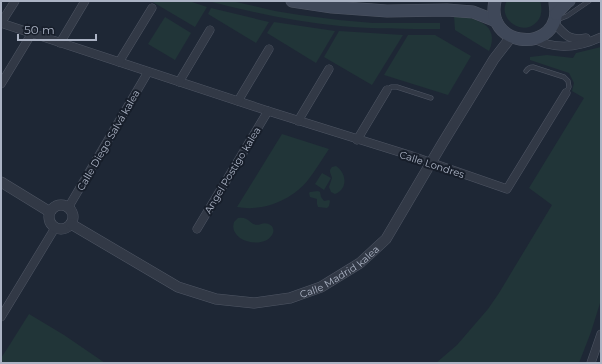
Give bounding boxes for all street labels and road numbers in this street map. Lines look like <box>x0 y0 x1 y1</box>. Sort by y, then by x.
street label: Calle Diego Salvá kalea <box>74 87 143 193</box>
street label: Angel Postigo kalea <box>201 124 264 216</box>
street label: Calle Londres <box>398 148 466 181</box>
street label: Calle Madrid kalea <box>298 243 382 301</box>

